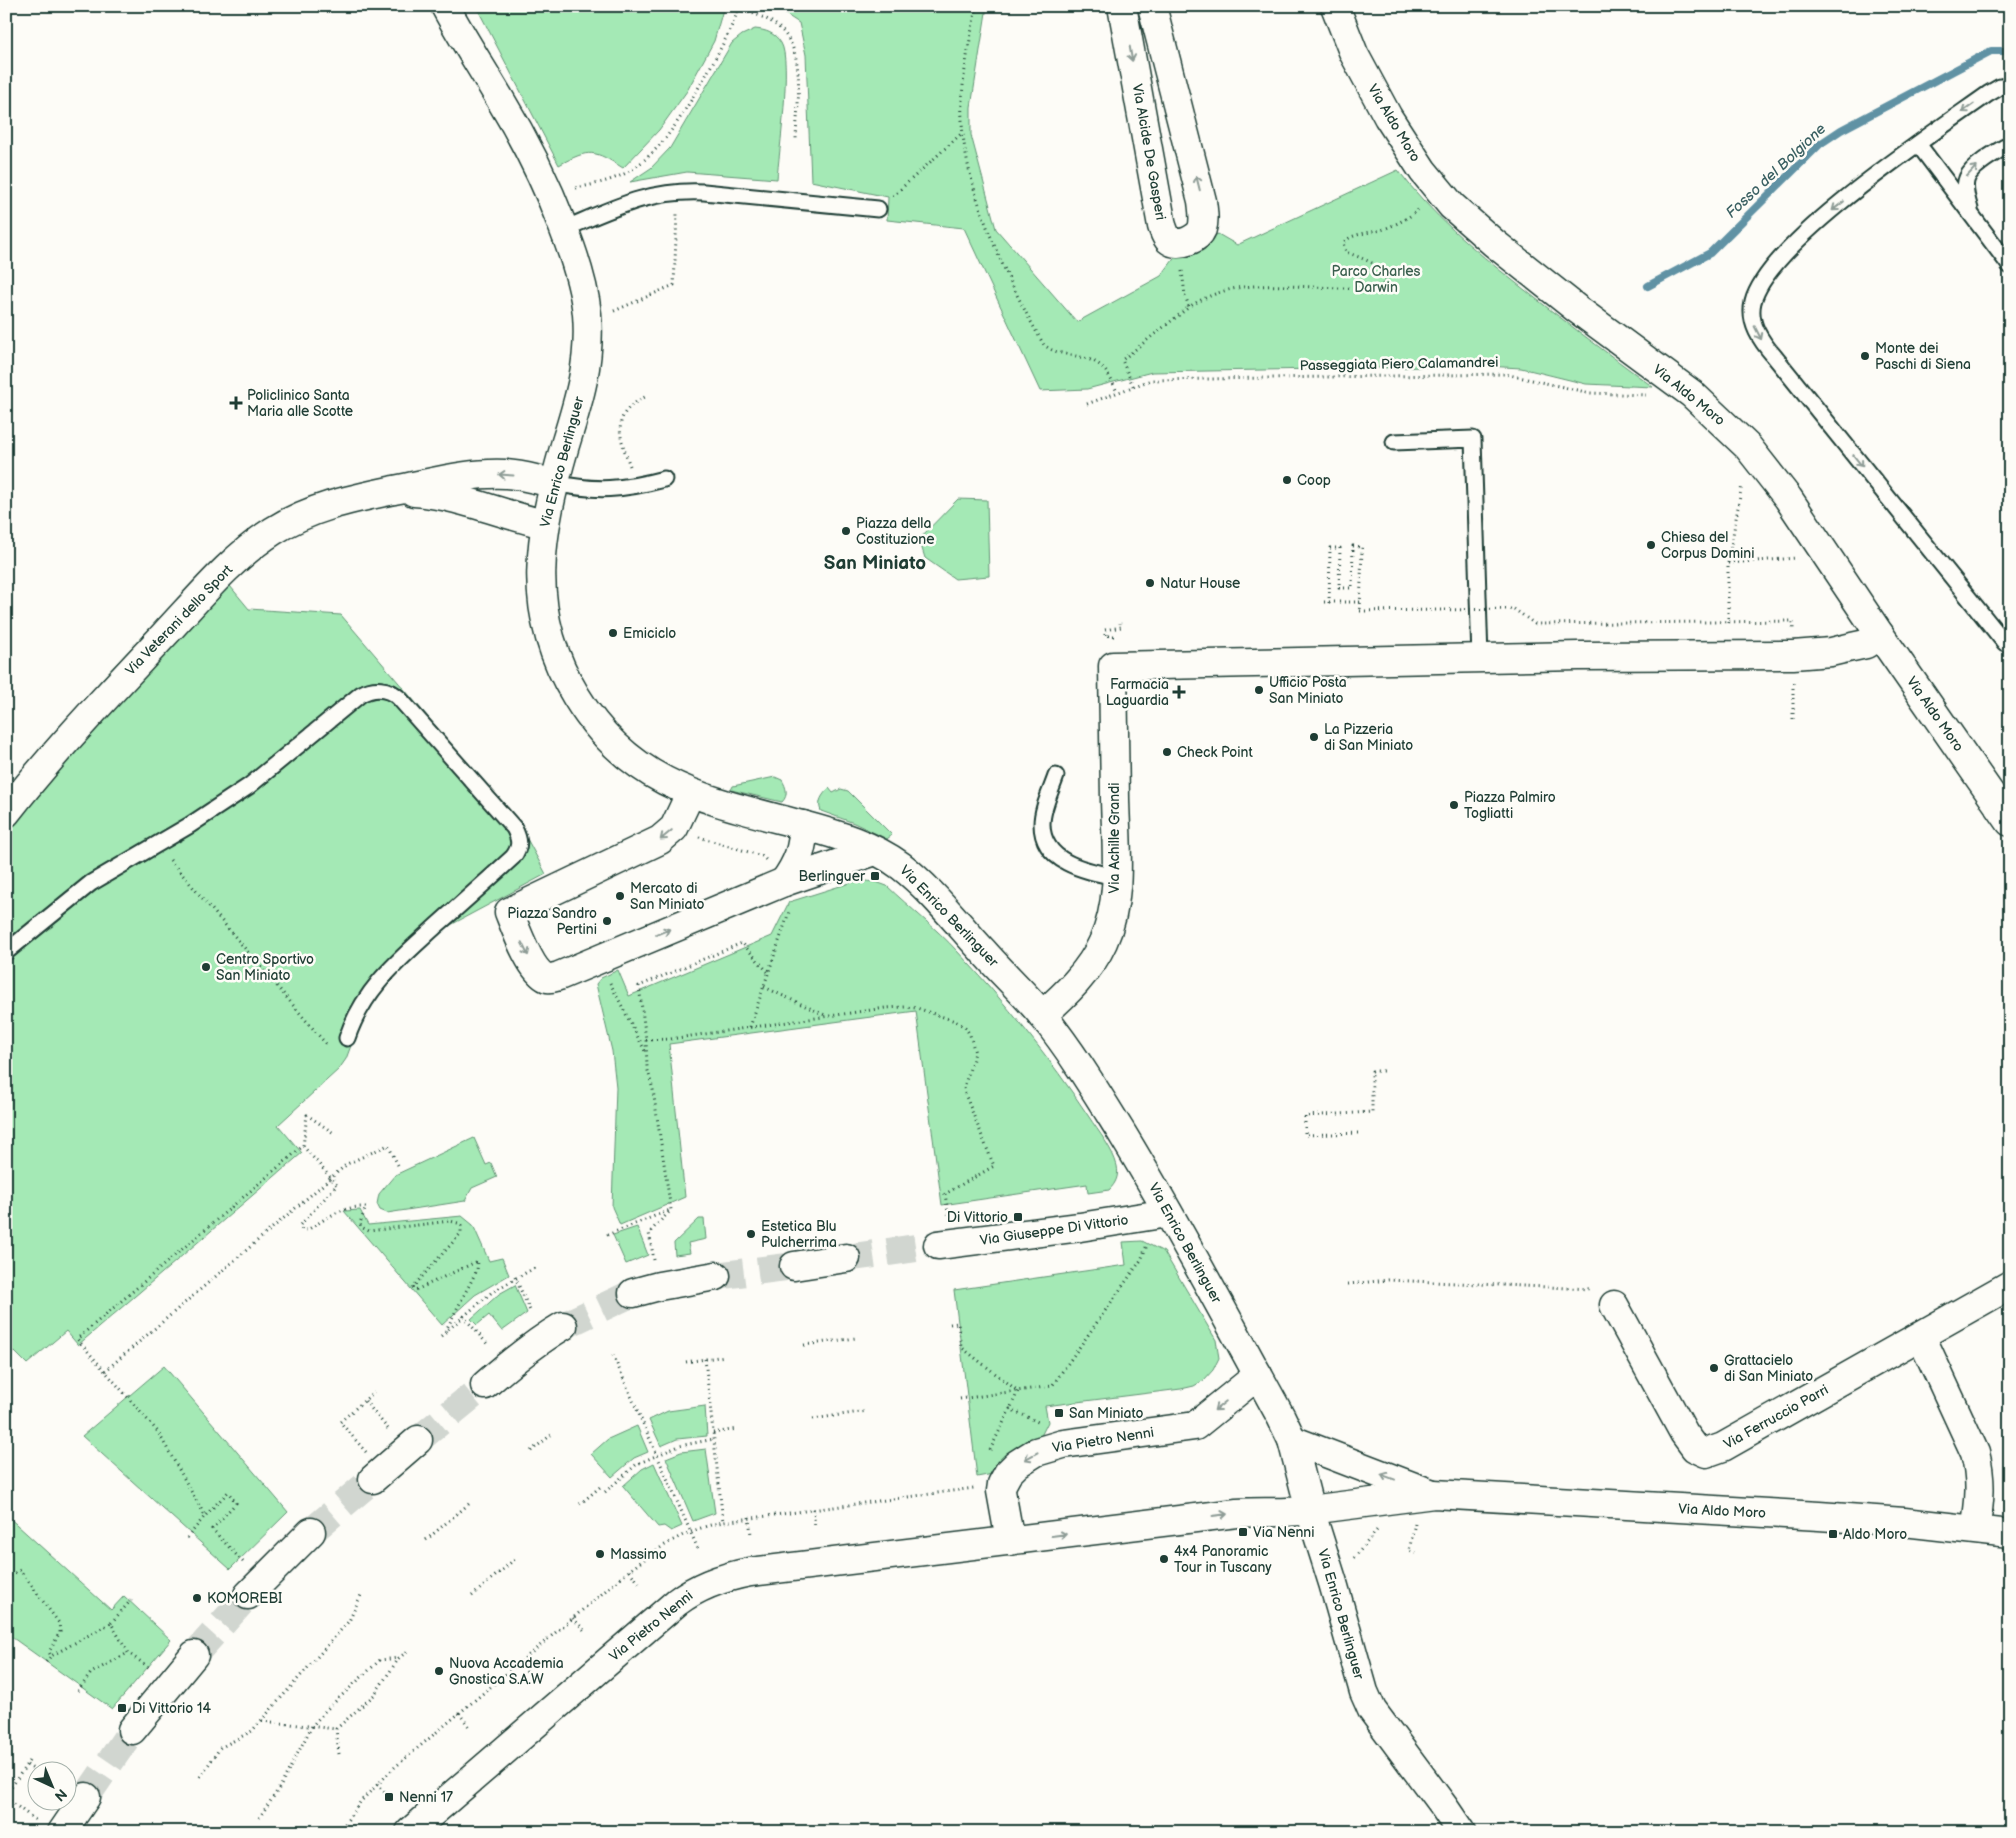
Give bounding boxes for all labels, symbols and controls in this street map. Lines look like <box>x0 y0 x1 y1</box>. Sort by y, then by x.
one-way arrow <box>1126 46 1136 62</box>
street label: Via Aldo Moro <box>1364 81 1424 165</box>
street label: Via Alcide De Gasperi <box>1129 82 1169 222</box>
one-way arrow <box>1961 103 1975 113</box>
water label: Fosso del Bolgione <box>1722 119 1830 222</box>
one-way arrow <box>1966 165 1978 178</box>
one-way arrow <box>1193 176 1202 192</box>
one-way arrow <box>1832 200 1845 211</box>
park label: Parco Charles Darwin <box>1331 263 1421 296</box>
one-way arrow <box>1754 325 1763 340</box>
place label: Monte dei Paschi di Siena <box>1875 340 1971 373</box>
marker: Monte dei Paschi di Siena <box>1859 350 1871 362</box>
street label: Passeggiata Piero Calamandrei <box>1299 354 1499 374</box>
street label: Via Aldo Moro <box>1650 361 1728 429</box>
place label: Policlinico Santa Maria alle Scotte <box>247 387 353 420</box>
street label: Via Enrico Berlinguer <box>536 394 588 529</box>
marker: Policlinico Santa Maria alle Scotte <box>229 396 243 410</box>
one-way arrow <box>1853 454 1864 467</box>
one-way arrow <box>499 470 515 479</box>
place label: Coop <box>1297 472 1331 489</box>
marker: Coop <box>1281 474 1293 486</box>
place label: Piazza della Costituzione <box>856 515 935 548</box>
marker: Piazza della Costituzione <box>840 525 852 537</box>
place label: Chiesa del Corpus Domini <box>1661 529 1754 562</box>
marker: Chiesa del Corpus Domini <box>1645 539 1657 551</box>
district label: San Miniato <box>824 552 926 575</box>
street label: Via Veterani dello Sport <box>122 561 237 679</box>
place label: Natur House <box>1160 575 1240 592</box>
marker: Natur House <box>1144 577 1156 589</box>
place label: Emiciclo <box>623 625 676 642</box>
marker: Emiciclo <box>607 627 619 639</box>
street label: Via Aldo Moro <box>1903 673 1967 755</box>
place label: Ufficio Posta San Miniato <box>1269 674 1347 707</box>
place label: Farmacia Laguardia <box>1106 676 1169 709</box>
marker: Ufficio Posta San Miniato <box>1253 684 1265 696</box>
marker: Farmacia Laguardia <box>1173 686 1185 698</box>
place label: La Pizzeria di San Miniato <box>1324 721 1413 754</box>
marker: La Pizzeria di San Miniato <box>1308 731 1320 743</box>
place label: Check Point <box>1177 744 1253 761</box>
marker: Check Point <box>1161 746 1173 758</box>
street label: Via Achille Grandi <box>1106 783 1123 894</box>
place label: Piazza Palmiro Togliatti <box>1464 789 1556 822</box>
marker: Piazza Palmiro Togliatti <box>1448 799 1460 811</box>
one-way arrow <box>659 829 672 841</box>
street label: Via Enrico Berlinguer <box>896 862 1003 971</box>
place label: Berlinguer <box>799 868 866 885</box>
marker: Berlinguer <box>869 870 881 882</box>
place label: Mercato di San Miniato <box>630 880 704 913</box>
marker: Mercato di San Miniato <box>614 890 626 902</box>
place label: Piazza Sandro Pertini <box>507 905 597 938</box>
marker: Piazza Sandro Pertini <box>601 915 613 927</box>
one-way arrow <box>655 927 670 937</box>
one-way arrow <box>521 941 531 956</box>
place label: Centro Sportivo San Miniato <box>216 951 314 984</box>
marker: Centro Sportivo San Miniato <box>200 961 212 973</box>
street label: Via Enrico Berlinguer <box>1145 1180 1226 1307</box>
place label: Di Vittorio <box>947 1209 1008 1226</box>
street label: Via Giuseppe Di Vittorio <box>979 1211 1129 1249</box>
marker: Di Vittorio <box>1012 1211 1024 1223</box>
place label: Estetica Blu Pulcherrima <box>761 1218 837 1251</box>
marker: Estetica Blu Pulcherrima <box>745 1228 757 1240</box>
place label: Grattacielo di San Miniato <box>1724 1352 1813 1385</box>
marker: Grattacielo di San Miniato <box>1708 1362 1720 1374</box>
street label: Via Ferruccio Parri <box>1721 1381 1831 1453</box>
one-way arrow <box>1214 1401 1227 1412</box>
place label: San Miniato <box>1069 1405 1143 1422</box>
marker: San Miniato <box>1053 1407 1065 1419</box>
street label: Via Pietro Nenni <box>1051 1424 1155 1456</box>
one-way arrow <box>1023 1451 1038 1461</box>
one-way arrow <box>1381 1472 1397 1481</box>
street label: Via Aldo Moro <box>1678 1500 1766 1522</box>
one-way arrow <box>1211 1510 1227 1520</box>
place label: Via Nenni <box>1253 1524 1315 1541</box>
marker: Via Nenni <box>1237 1526 1249 1538</box>
place label: Aldo Moro <box>1843 1526 1907 1543</box>
marker: Aldo Moro <box>1827 1528 1839 1540</box>
one-way arrow <box>1050 1530 1066 1540</box>
place label: 4x4 Panoramic Tour in Tuscany <box>1174 1543 1272 1576</box>
place label: Massimo <box>610 1546 667 1563</box>
street label: Via Enrico Berlinguer <box>1314 1547 1368 1682</box>
marker: Massimo <box>594 1548 606 1560</box>
marker: 4x4 Panoramic Tour in Tuscany <box>1158 1553 1170 1565</box>
street label: Via Pietro Nenni <box>606 1587 696 1665</box>
place label: KOMOREBI <box>207 1590 282 1607</box>
marker: KOMOREBI <box>191 1592 203 1604</box>
place label: Nuova Accademia Gnostica S.A.W <box>449 1655 564 1688</box>
marker: Nuova Accademia Gnostica S.A.W <box>433 1665 445 1677</box>
place label: Di Vittorio 14 <box>132 1700 211 1717</box>
marker: Di Vittorio 14 <box>116 1702 128 1714</box>
north arrow <box>28 1760 78 1810</box>
text: N <box>51 1785 70 1805</box>
place label: Nenni 17 <box>399 1789 453 1806</box>
marker: Nenni 17 <box>383 1791 395 1803</box>

